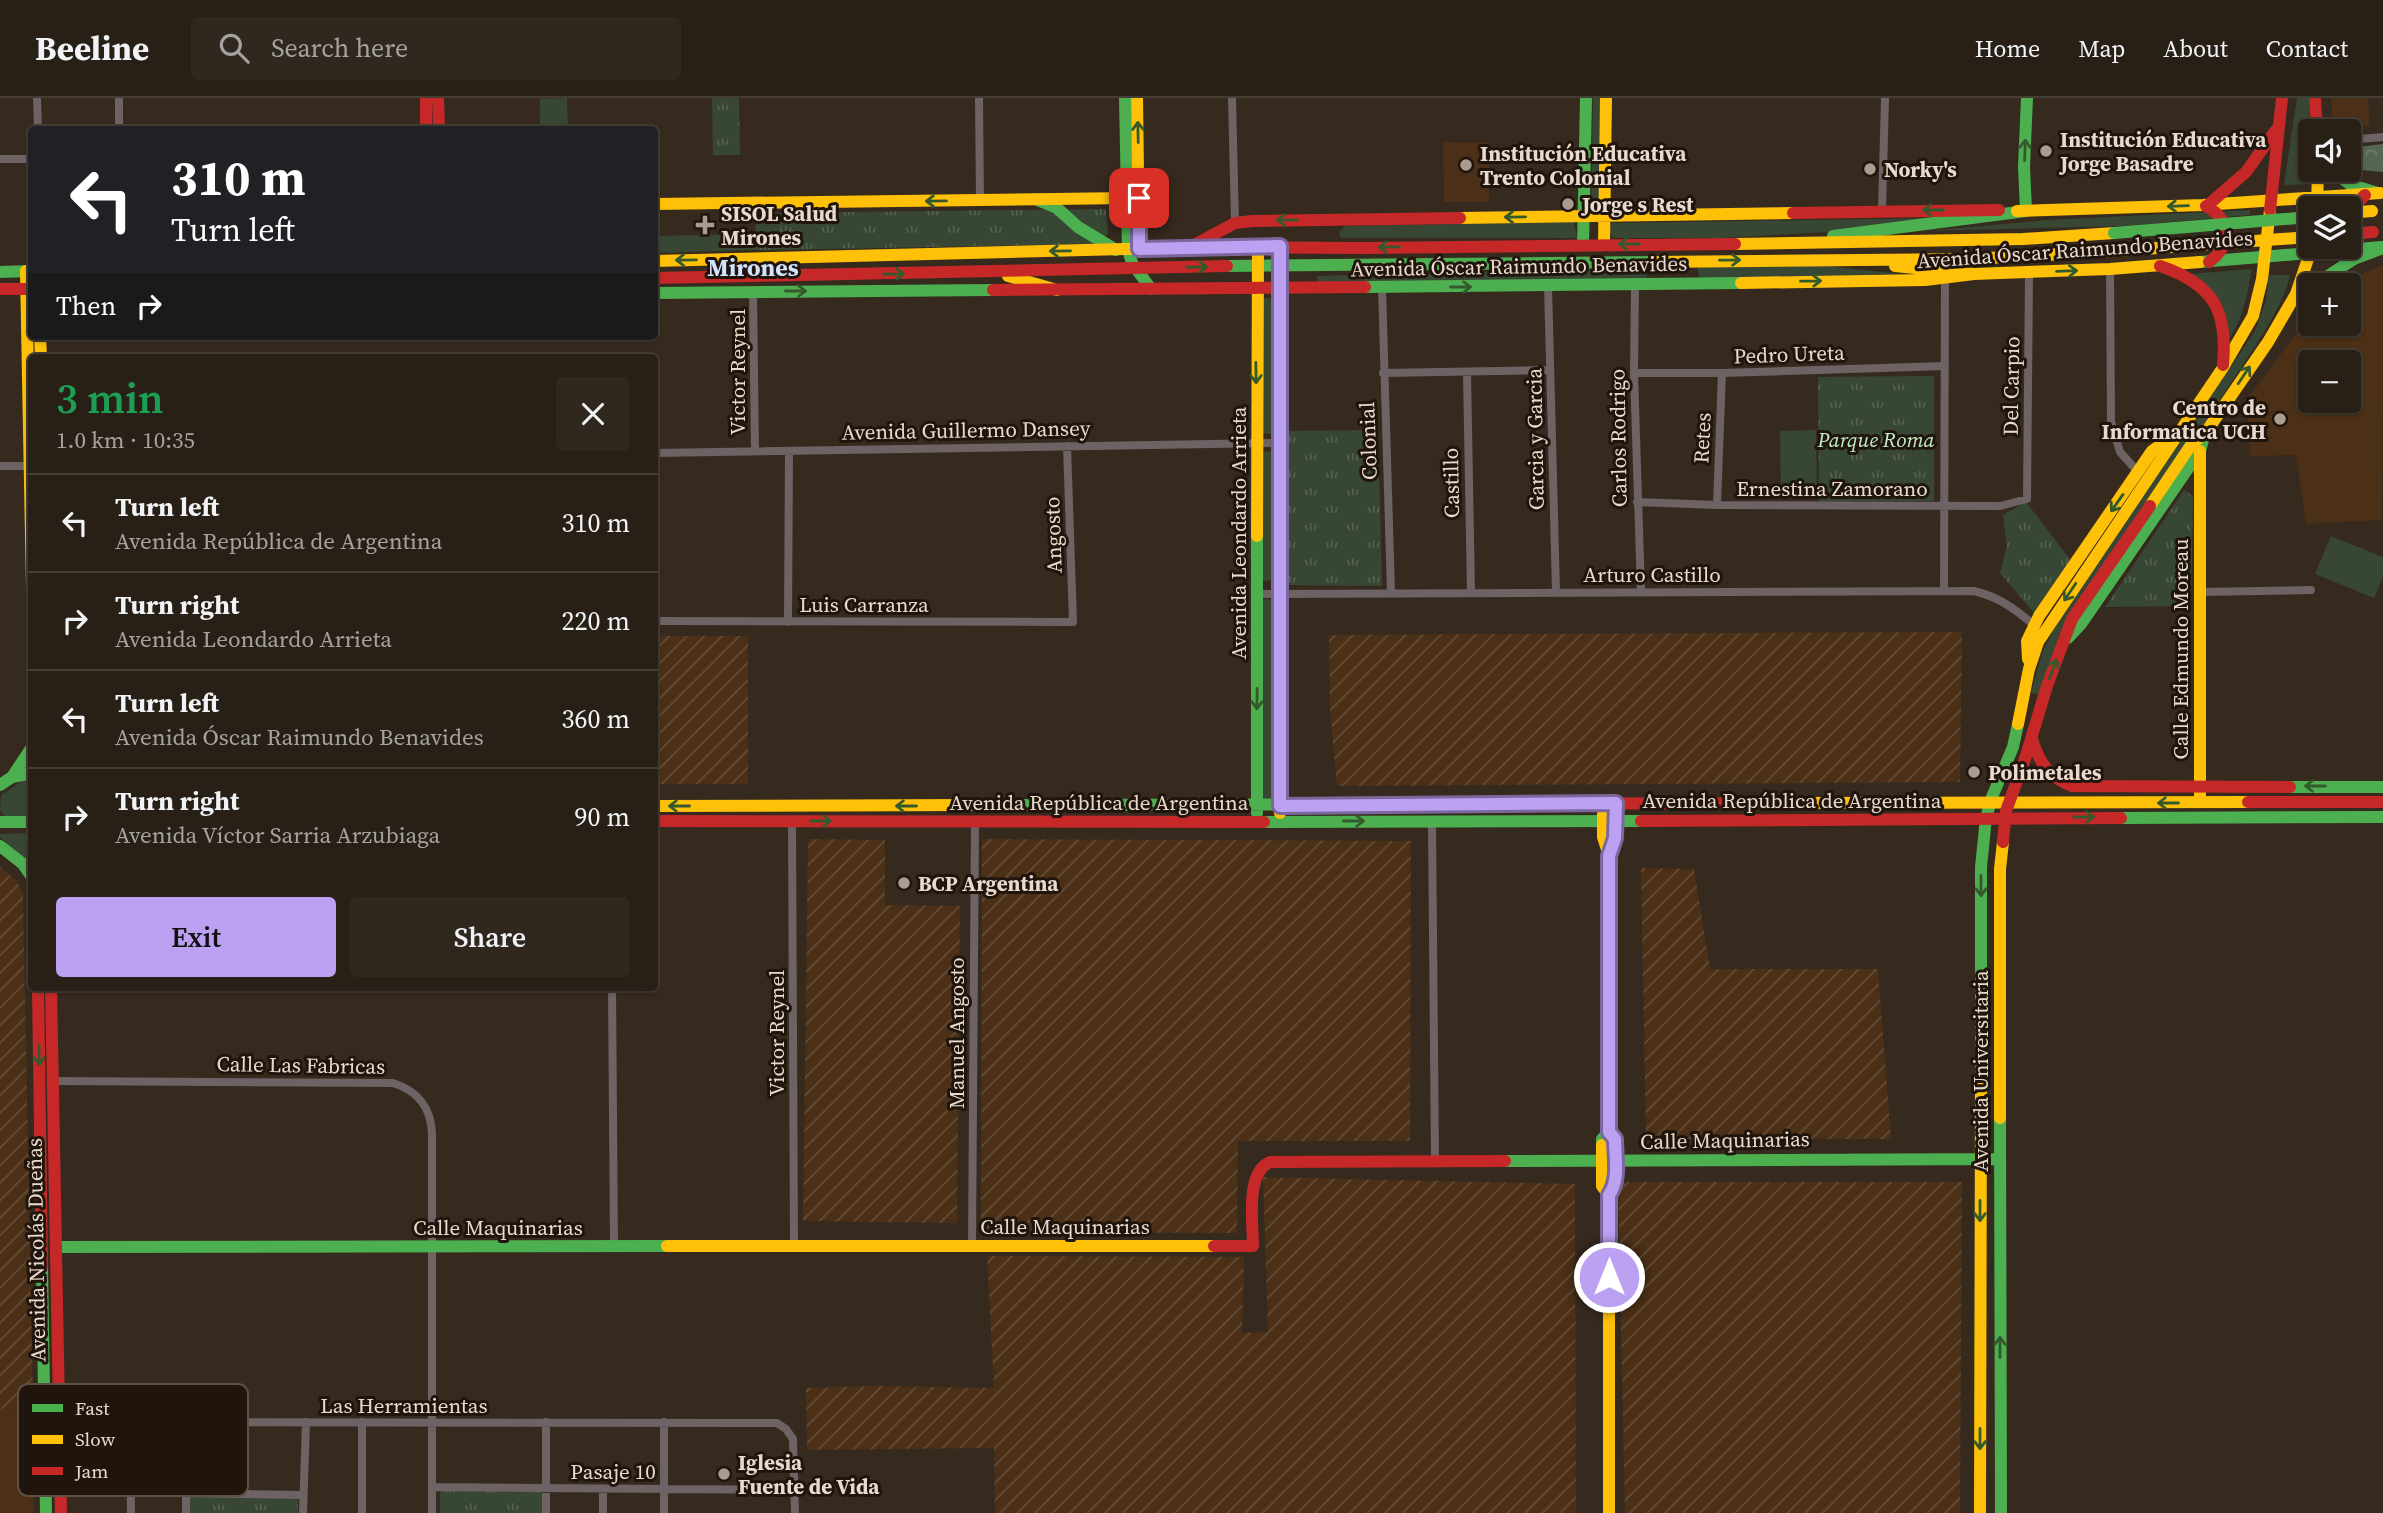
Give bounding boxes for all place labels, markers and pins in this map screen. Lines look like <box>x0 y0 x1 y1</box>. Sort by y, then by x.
place label: Institución Educativa Jorge Basadre <box>2058 125 2267 178</box>
place label: Institución Educativa Trento Colonial <box>1480 139 1687 192</box>
marker: Institución Educativa Jorge Basadre <box>2038 143 2054 159</box>
place label: Norky's <box>1884 155 1957 184</box>
marker: Institución Educativa Trento Colonial <box>1458 157 1474 173</box>
marker: Norky's <box>1862 161 1878 177</box>
pin <box>1109 168 1169 228</box>
place label: Jorge s Rest <box>1580 190 1694 219</box>
marker: Jorge s Rest <box>1560 196 1576 212</box>
place label: SISOL Salud Mirones <box>721 199 838 252</box>
marker: SISOL Salud Mirones <box>695 215 715 235</box>
place label: Centro de Informatica UCH <box>2102 393 2266 446</box>
marker: Centro de Informatica UCH <box>2272 411 2288 427</box>
place label: Polimetales <box>1988 758 2102 787</box>
marker: Polimetales <box>1966 764 1982 780</box>
place label: BCP Argentina <box>918 869 1059 898</box>
marker: BCP Argentina <box>896 875 912 891</box>
place label: Iglesia Fuente de Vida <box>738 1448 880 1501</box>
marker: Iglesia Fuente de Vida <box>716 1466 732 1482</box>

